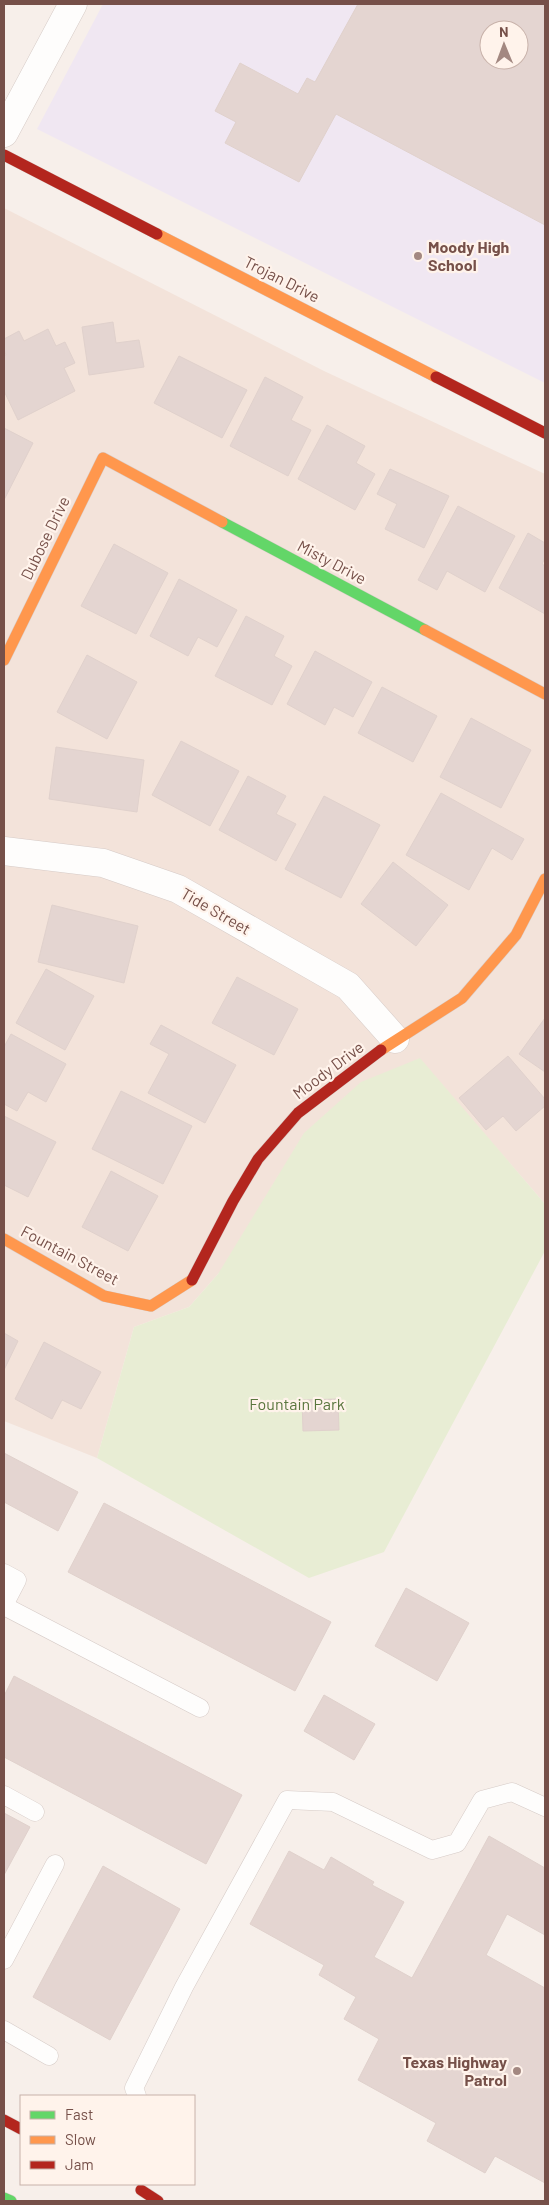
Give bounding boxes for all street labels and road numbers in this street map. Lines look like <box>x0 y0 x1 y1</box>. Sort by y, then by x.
street label: Trojan Drive <box>241 251 323 306</box>
street label: Dubose Drive <box>16 493 73 583</box>
street label: Misty Drive <box>295 536 370 588</box>
street label: Tide Street <box>178 883 254 938</box>
street label: Moody Drive <box>289 1037 367 1102</box>
street label: Fountain Street <box>18 1221 122 1288</box>

